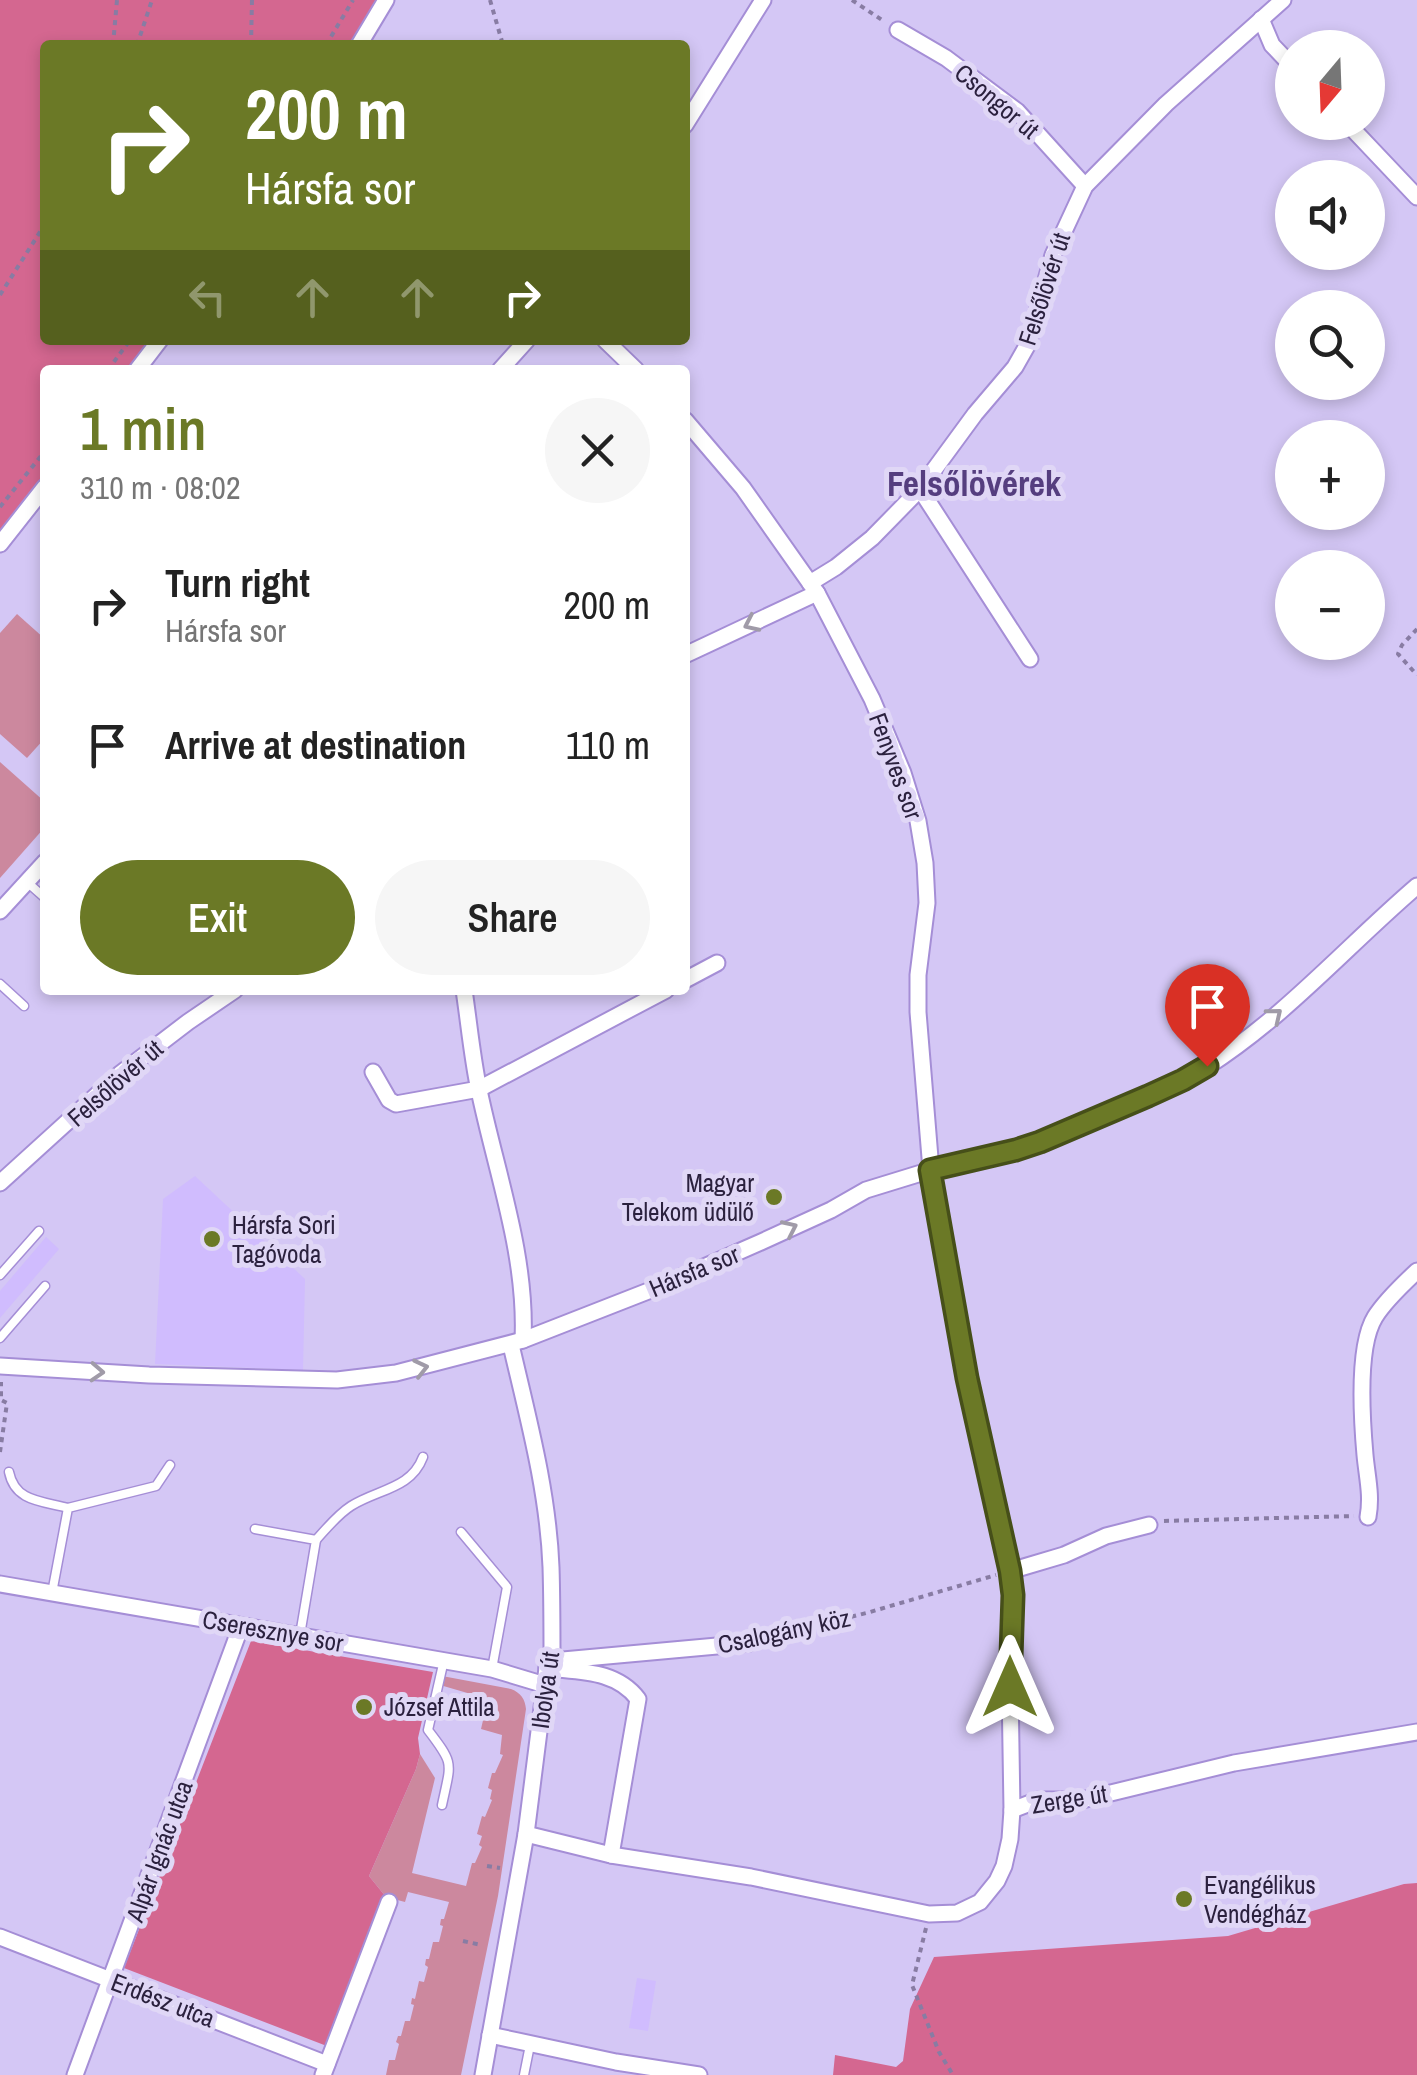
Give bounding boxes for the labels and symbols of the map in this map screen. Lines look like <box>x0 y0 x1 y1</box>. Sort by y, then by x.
north arrow <box>1275 30 1385 140</box>
street label: Csongor út <box>948 56 1047 146</box>
street label: Felsőlövér út <box>1010 228 1078 350</box>
district label: Felsőlövérek <box>887 460 1061 507</box>
one-way arrow <box>743 611 761 631</box>
street label: Fenyves sor <box>861 708 931 824</box>
pin <box>1165 964 1250 1067</box>
one-way arrow <box>1264 1009 1282 1027</box>
street label: Felsőlövér út <box>60 1032 170 1134</box>
place label: Magyar Telekom üdülő <box>622 1166 754 1229</box>
marker: Magyar Telekom üdülő <box>763 1186 785 1208</box>
place label: Hársfa Sori Tagóvoda <box>232 1208 336 1271</box>
one-way arrow <box>780 1221 798 1241</box>
marker: Hársfa Sori Tagóvoda <box>201 1228 223 1250</box>
street label: Hársfa sor <box>644 1237 744 1305</box>
one-way arrow <box>412 1358 429 1379</box>
one-way arrow <box>90 1361 106 1382</box>
street label: Csalogány köz <box>715 1600 853 1662</box>
street label: Cseresznye sor <box>200 1602 346 1660</box>
position arrow <box>958 1635 1062 1739</box>
street label: Ibolya út <box>523 1649 567 1731</box>
place label: József Attila <box>384 1690 495 1724</box>
marker: József Attila <box>353 1696 375 1718</box>
street label: Alpár Ignác utca <box>117 1775 201 1927</box>
street label: Zerge út <box>1029 1776 1110 1822</box>
place label: Evangélikus Vendégház <box>1204 1868 1316 1931</box>
marker: Evangélikus Vendégház <box>1173 1888 1195 1910</box>
street label: Erdész utca <box>106 1965 220 2035</box>

